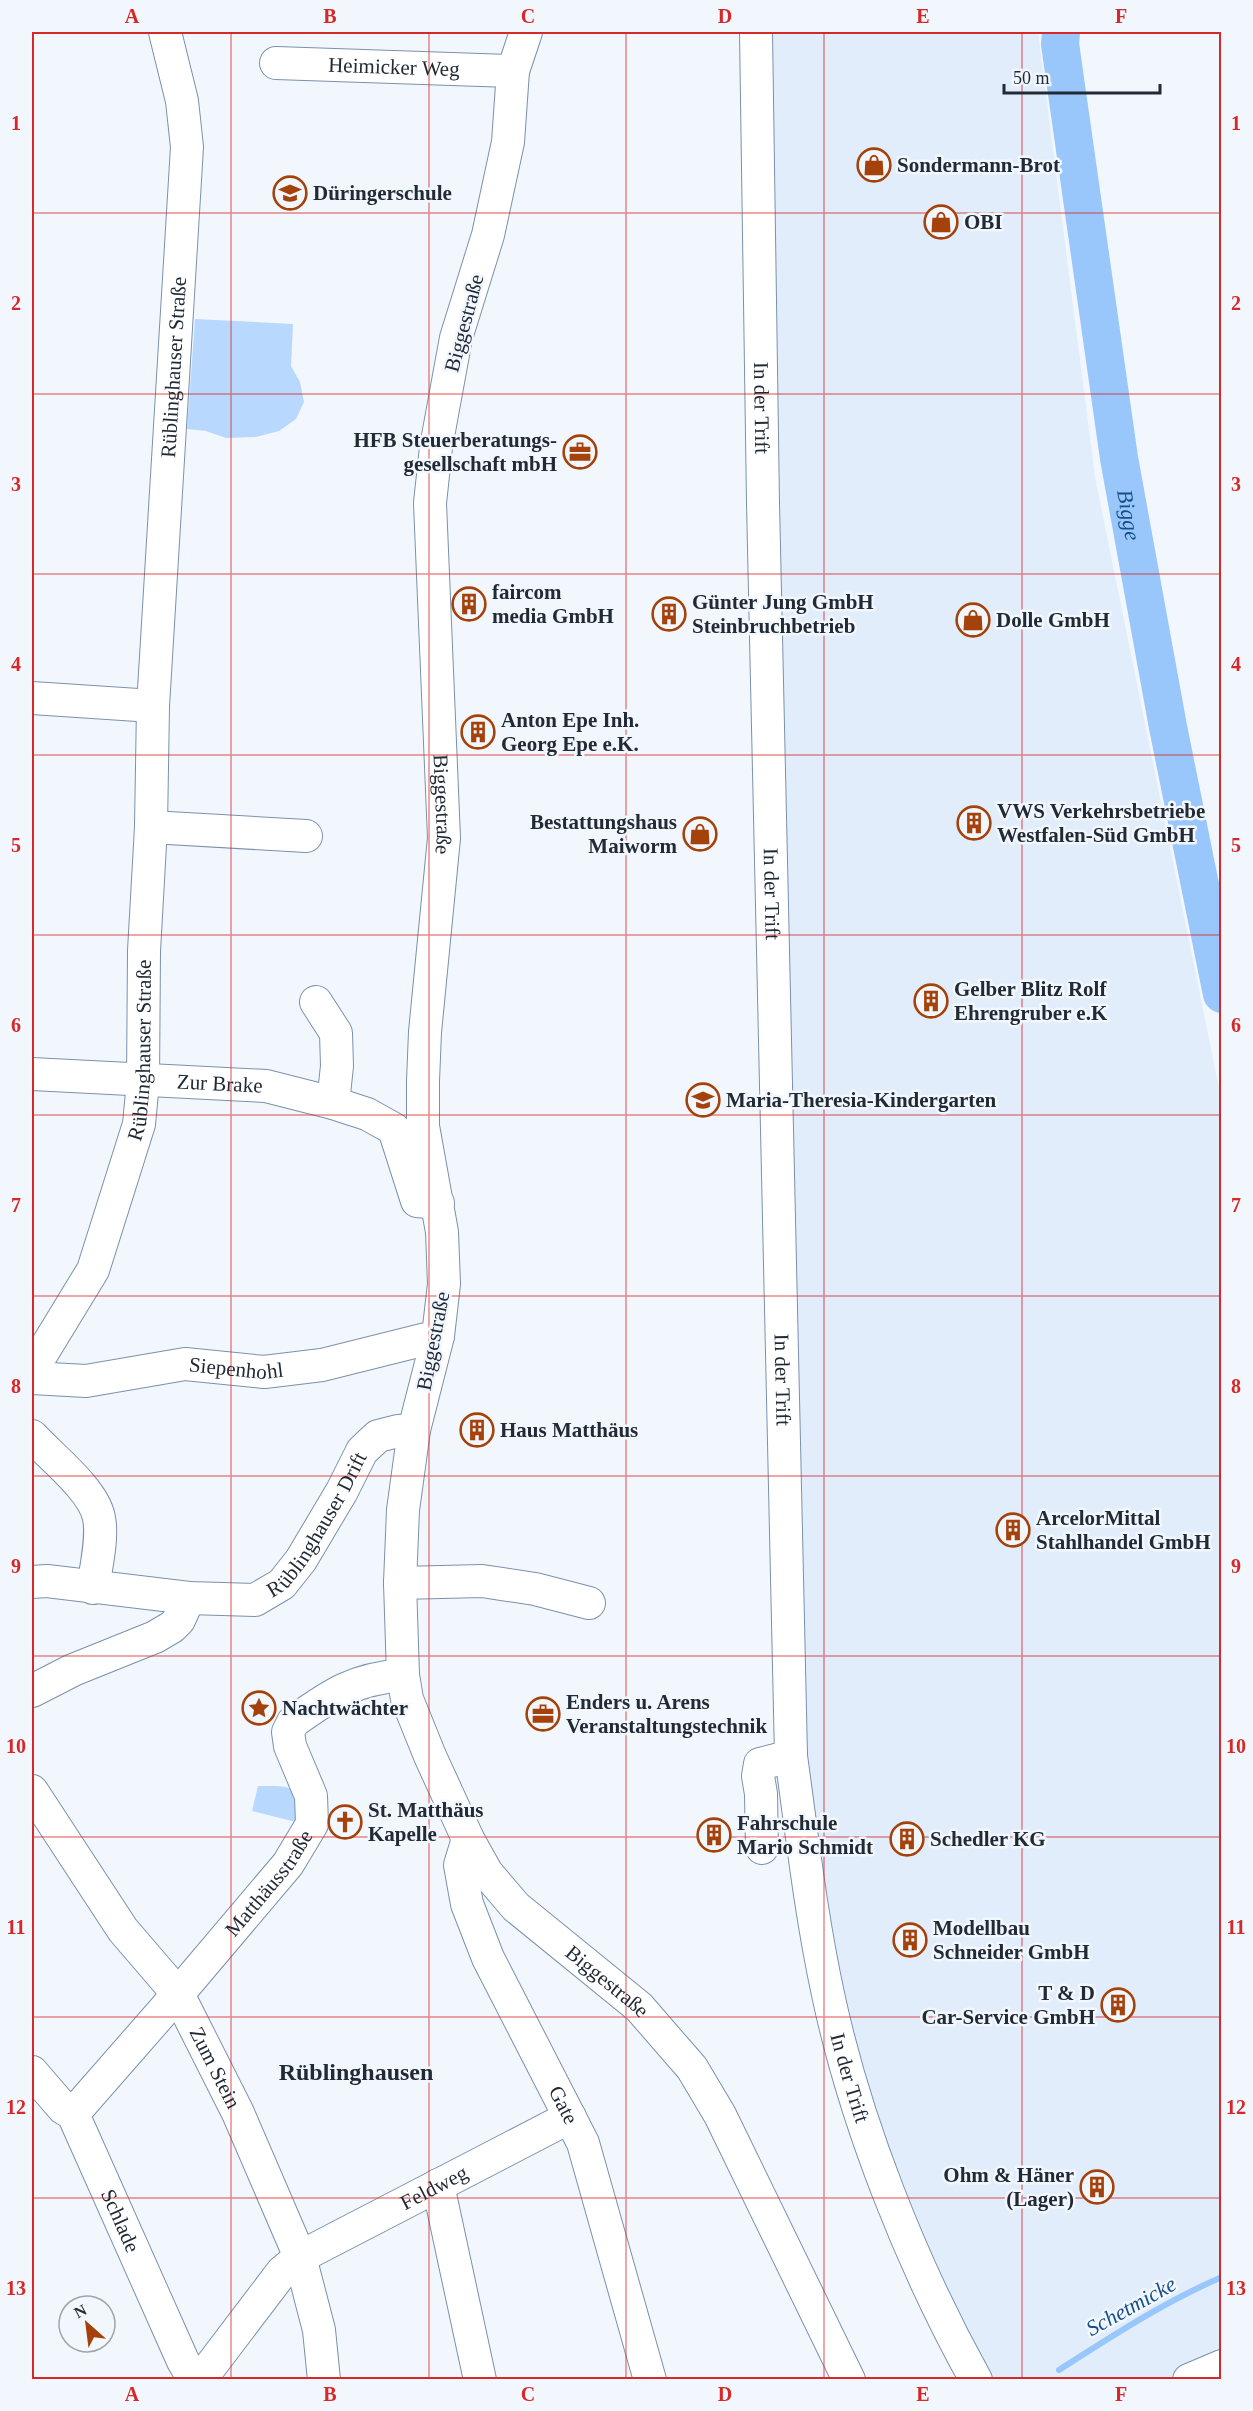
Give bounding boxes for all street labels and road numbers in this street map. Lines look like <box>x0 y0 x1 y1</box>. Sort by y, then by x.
street label: Heimicker Weg <box>328 53 461 81</box>
street label: Biggestraße <box>439 271 489 375</box>
street label: Rüblinghauser Straße <box>156 276 191 459</box>
street label: In der Trift <box>749 362 774 454</box>
street label: Biggestraße <box>429 754 456 856</box>
street label: In der Trift <box>759 847 785 940</box>
street label: Rüblinghauser Straße <box>122 960 156 1144</box>
street label: Zur Brake <box>176 1069 263 1098</box>
street label: Biggestraße <box>412 1289 454 1393</box>
street label: In der Trift <box>770 1333 796 1426</box>
street label: Siepenhohl <box>188 1352 285 1384</box>
street label: Rüblinghauser Drift <box>262 1448 372 1602</box>
street label: Matthäusstraße <box>220 1826 318 1941</box>
street label: Biggestraße <box>561 1940 654 2022</box>
street label: Zum Stein <box>185 2023 246 2113</box>
street label: In der Trift <box>826 2031 874 2126</box>
street label: Gate <box>544 2082 583 2128</box>
street label: Feldweg <box>396 2160 472 2215</box>
street label: Schlade <box>96 2185 145 2256</box>

